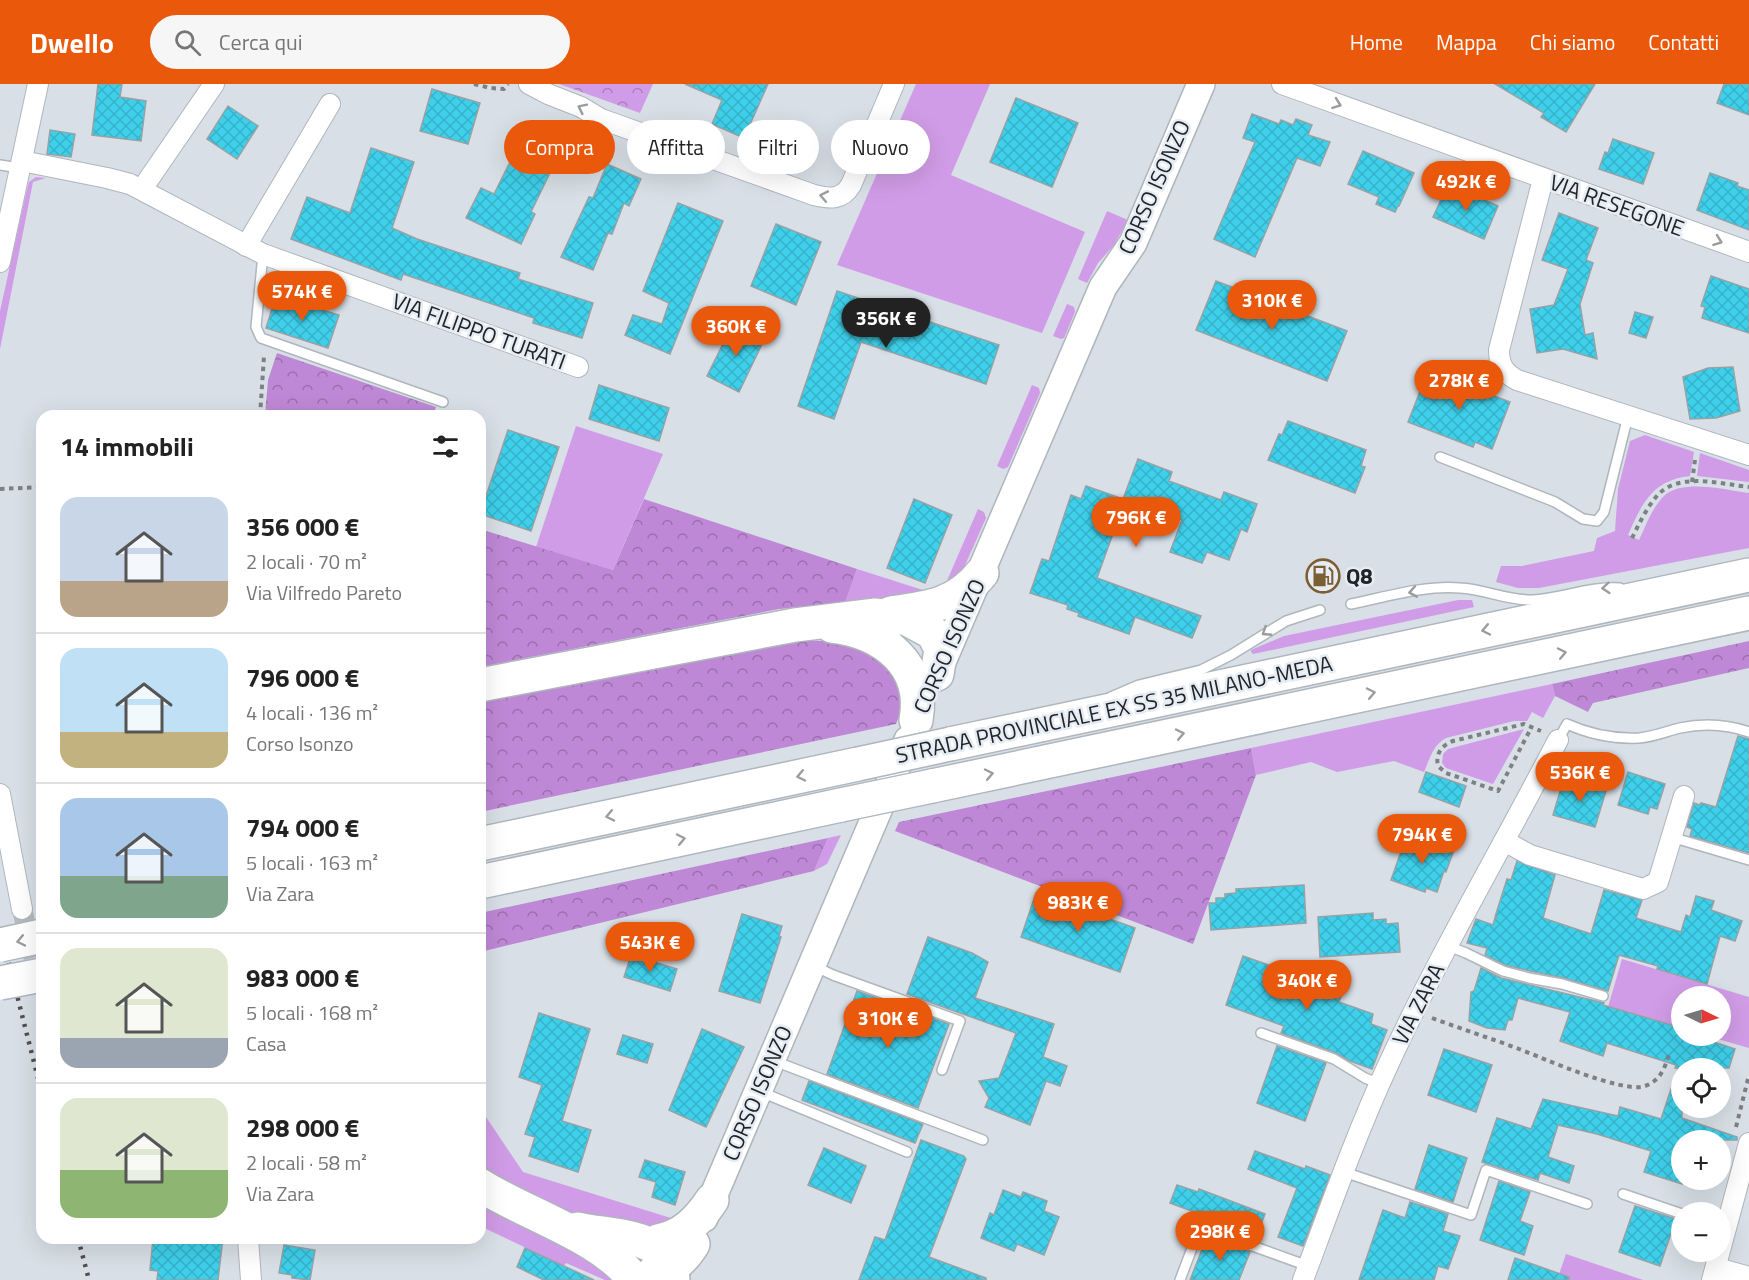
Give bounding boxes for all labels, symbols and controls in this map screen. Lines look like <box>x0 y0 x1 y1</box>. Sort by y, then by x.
search box <box>150 15 570 69</box>
text: Dwello <box>30 21 114 64</box>
text: Cerca qui <box>219 25 303 59</box>
icon: search <box>171 26 204 59</box>
text: Home <box>1350 26 1403 58</box>
text: Mappa <box>1436 26 1497 58</box>
text: Chi siamo <box>1530 26 1615 58</box>
text: Contatti <box>1648 26 1719 58</box>
one-way arrow <box>1331 97 1342 109</box>
one-way arrow <box>578 104 589 115</box>
street label: CORSO ISONZO <box>1109 114 1199 260</box>
chip: Compra <box>504 120 615 174</box>
chip: Affitta <box>627 120 725 174</box>
chip: Filtri <box>737 120 819 174</box>
chip: Nuovo <box>831 120 930 174</box>
pin: 492K € <box>1417 161 1515 212</box>
text: 492K € <box>1435 165 1497 196</box>
street label: VIA RESEGONE <box>1545 165 1689 245</box>
one-way arrow <box>819 190 829 203</box>
one-way arrow <box>1712 234 1723 246</box>
pin: 574K € <box>253 271 351 322</box>
text: 574K € <box>271 275 333 306</box>
pin: 310K € <box>1223 280 1321 331</box>
street label: VIA FILIPPO TURATI <box>387 284 571 378</box>
text: 310K € <box>1241 284 1303 315</box>
pin: 356K € <box>837 298 935 349</box>
text: 356K € <box>855 302 917 333</box>
pin: 360K € <box>687 306 785 357</box>
text: 360K € <box>705 310 767 341</box>
pin: 278K € <box>1410 360 1508 411</box>
text: 278K € <box>1428 364 1490 395</box>
text: 14 immobili <box>60 427 194 466</box>
icon: filters <box>429 430 462 463</box>
pin: 796K € <box>1087 497 1185 548</box>
text: 796K € <box>1105 501 1167 532</box>
text: 356 000 € <box>246 507 359 546</box>
icon: home <box>108 521 180 593</box>
text: 2 locali · 70 m² <box>246 546 367 577</box>
fuel station icon: Q8 <box>1305 558 1341 594</box>
place label: Q8 <box>1346 559 1373 593</box>
street label: CORSO ISONZO <box>904 573 994 719</box>
text: Via Vilfredo Pareto <box>246 577 402 608</box>
one-way arrow <box>1601 581 1610 594</box>
one-way arrow <box>1409 585 1418 597</box>
one-way arrow <box>1482 623 1492 636</box>
one-way arrow <box>1262 625 1273 636</box>
street label: STRADA PROVINCIALE EX SS 35 MILANO-MEDA <box>893 646 1335 772</box>
one-way arrow <box>1556 647 1566 660</box>
text: 796 000 € <box>246 658 359 697</box>
icon: home <box>108 672 180 744</box>
one-way arrow <box>1366 688 1376 701</box>
text: 4 locali · 136 m² <box>246 697 378 728</box>
text: Corso Isonzo <box>246 728 354 759</box>
one-way arrow <box>1175 728 1185 741</box>
pin: 536K € <box>1531 752 1629 803</box>
text: 536K € <box>1549 756 1611 787</box>
one-way arrow <box>984 768 994 781</box>
one-way arrow <box>796 769 806 782</box>
text: 794 000 € <box>246 808 359 847</box>
one-way arrow <box>606 809 616 822</box>
pin: 794K € <box>1373 814 1471 865</box>
text: 794K € <box>1391 818 1453 849</box>
icon: home <box>108 822 180 894</box>
one-way arrow <box>676 833 686 846</box>
text: 5 locali · 163 m² <box>246 847 378 878</box>
text: Via Zara <box>246 878 314 909</box>
pin: 983K € <box>1029 882 1127 933</box>
text: 983K € <box>1047 886 1109 917</box>
pin: 543K € <box>601 922 699 973</box>
text: 543K € <box>619 926 681 957</box>
one-way arrow <box>16 934 26 947</box>
street label: VIA ZARA <box>1383 957 1453 1051</box>
text: 983 000 € <box>246 958 359 997</box>
pin: 340K € <box>1258 960 1356 1011</box>
text: 340K € <box>1276 964 1338 995</box>
icon: home <box>108 972 180 1044</box>
north arrow <box>1671 986 1731 1046</box>
map controls <box>1671 986 1731 1262</box>
text: 5 locali · 168 m² <box>246 997 378 1028</box>
pin: 310K € <box>839 998 937 1049</box>
text: 310K € <box>857 1002 919 1033</box>
street label: CORSO ISONZO <box>713 1020 801 1166</box>
text: Casa <box>246 1028 286 1059</box>
button: locate <box>1671 1058 1731 1118</box>
text: 298 000 € <box>246 1108 359 1147</box>
icon: home <box>108 1122 180 1194</box>
button: + <box>1671 1130 1731 1190</box>
text: 2 locali · 58 m² <box>246 1147 367 1178</box>
text: Via Zara <box>246 1178 314 1209</box>
button: − <box>1671 1202 1731 1262</box>
pin: 298K € <box>1171 1211 1269 1262</box>
text: 298K € <box>1189 1215 1251 1246</box>

